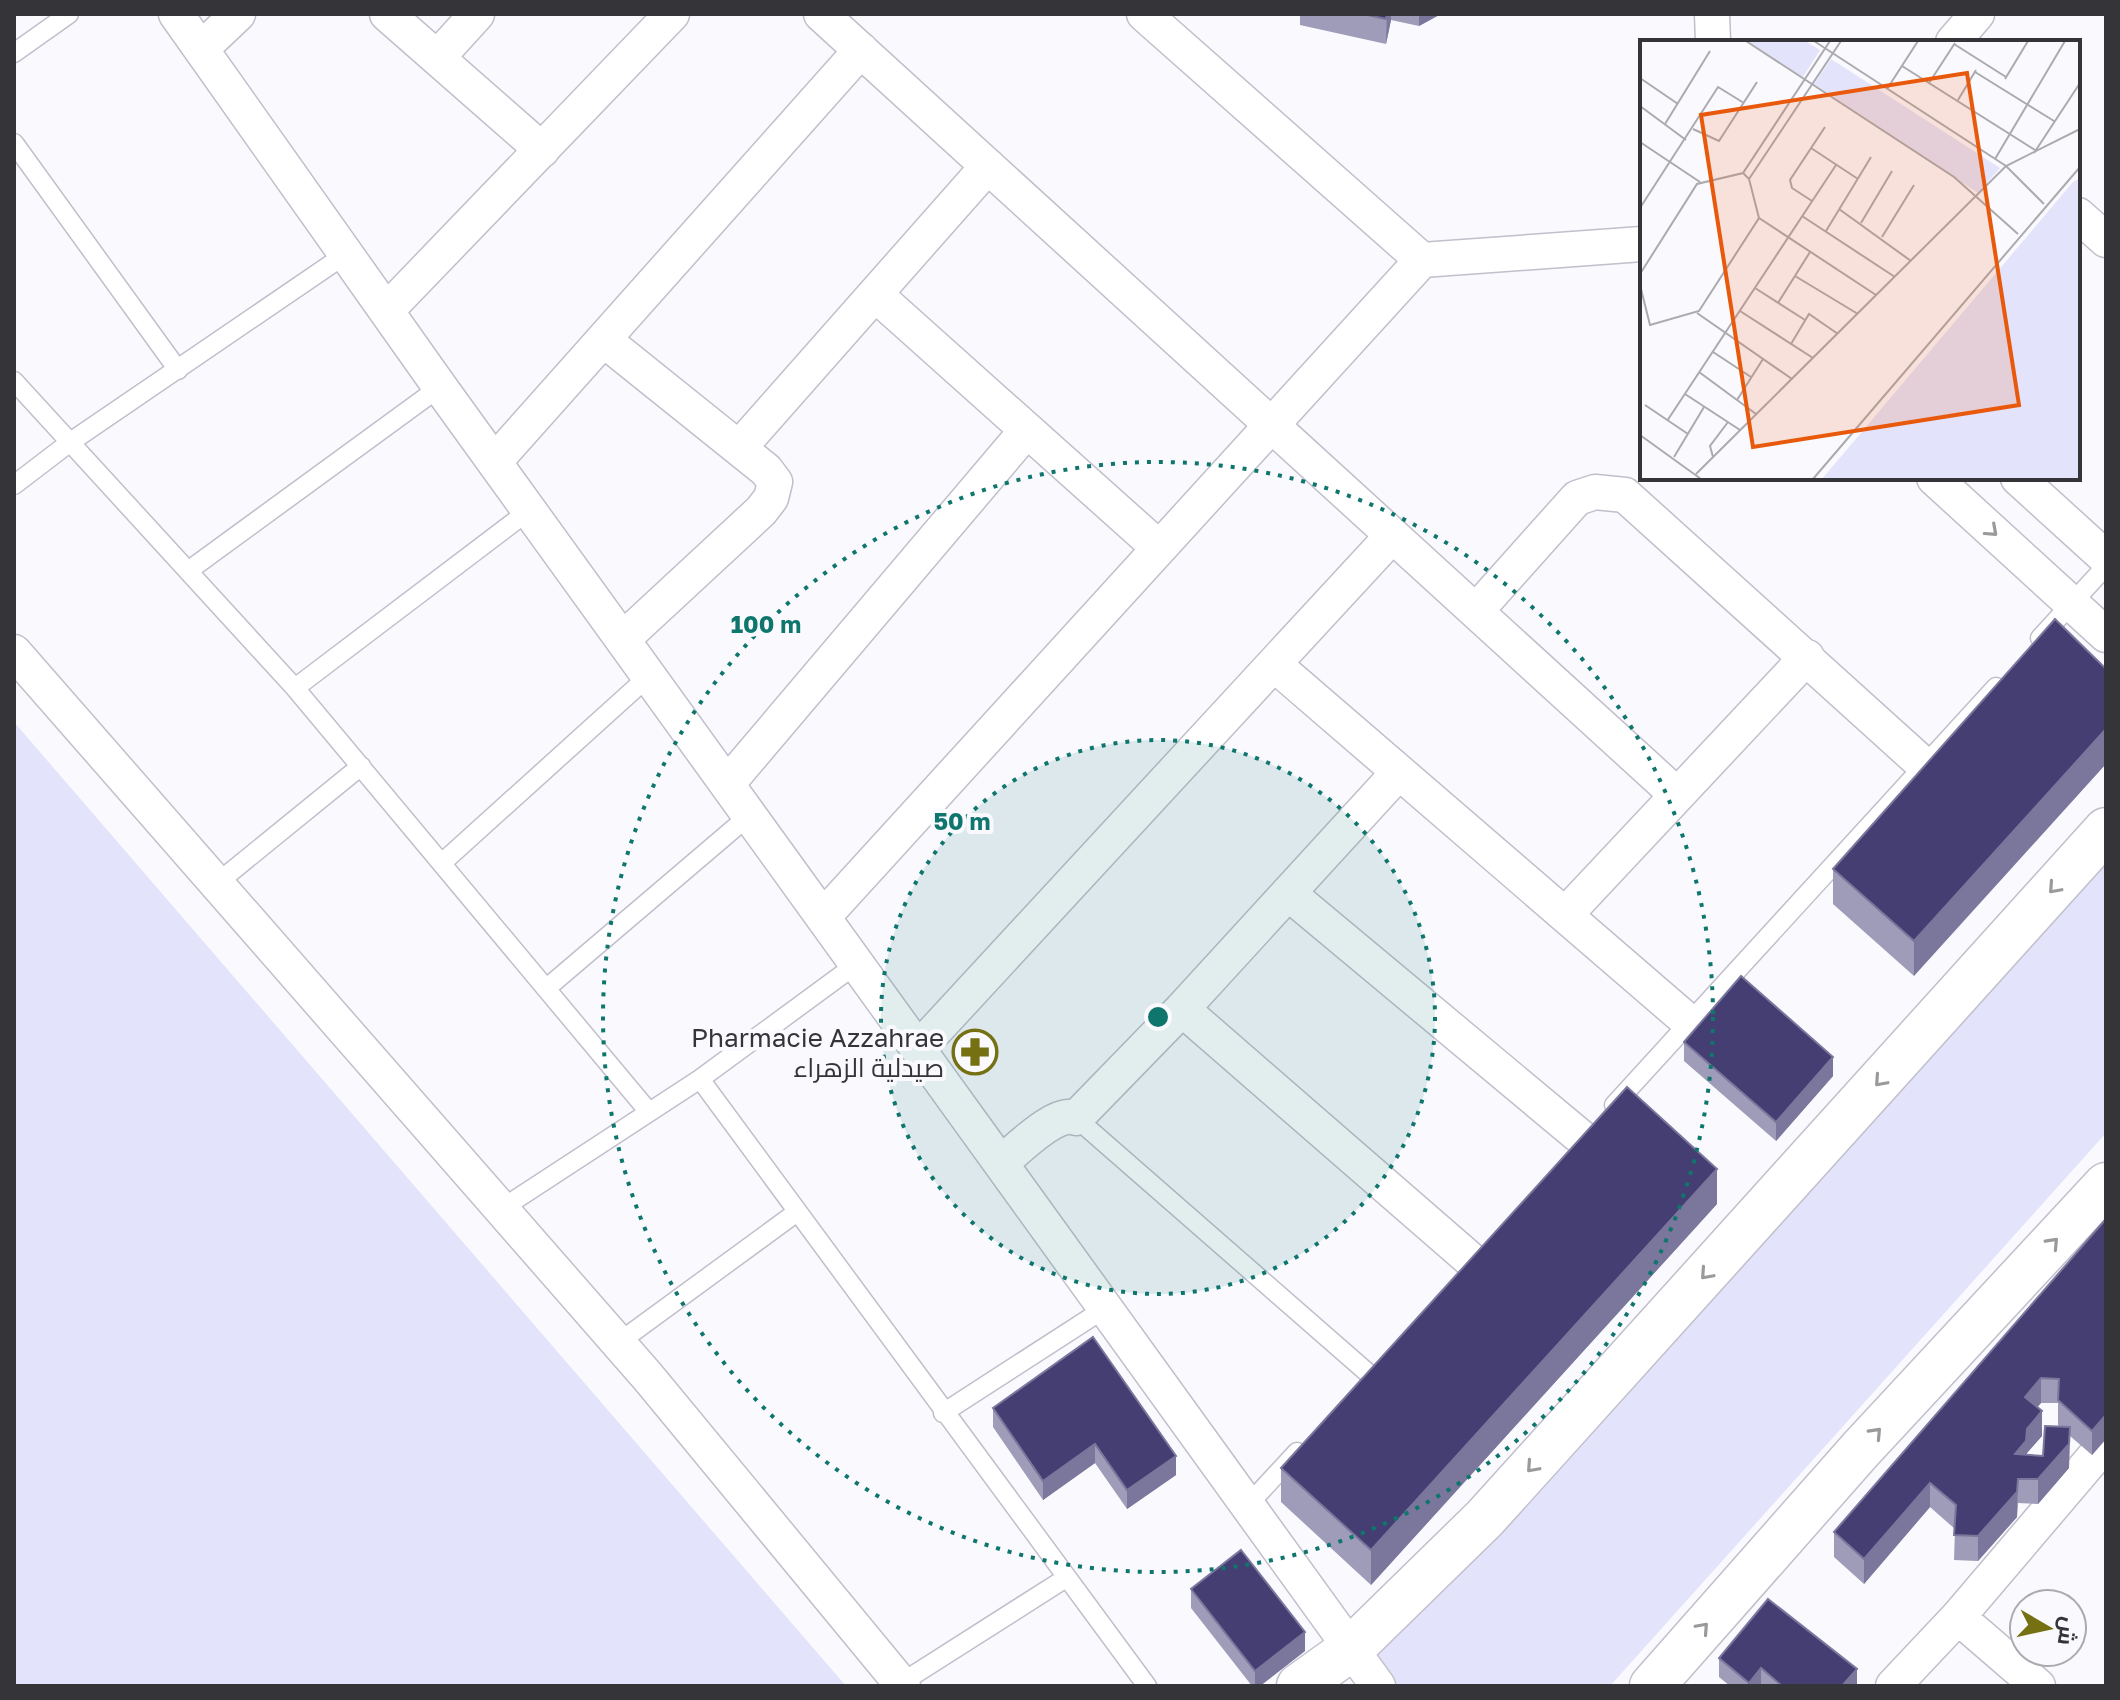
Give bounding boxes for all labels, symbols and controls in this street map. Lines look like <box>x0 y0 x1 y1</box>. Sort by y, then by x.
inset map <box>1640 40 2080 480</box>
one-way arrow <box>1983 521 1997 536</box>
text: 100 m <box>731 609 801 638</box>
text: 50 m <box>933 806 991 835</box>
one-way arrow <box>2049 878 2063 893</box>
centre of rings <box>1144 1003 1172 1031</box>
place label: Pharmacie Azzahrae صيدلية الزهراء <box>691 1022 944 1083</box>
pharmacy icon: Pharmacie Azzahrae صيدلية الزهراء <box>951 1028 999 1076</box>
one-way arrow <box>1875 1072 1889 1086</box>
one-way arrow <box>2043 1237 2057 1252</box>
one-way arrow <box>1702 1265 1716 1280</box>
one-way arrow <box>1867 1428 1881 1443</box>
one-way arrow <box>1527 1458 1541 1473</box>
north arrow <box>2008 1588 2088 1668</box>
text: ش <box>2052 1615 2084 1647</box>
one-way arrow <box>1694 1622 1708 1637</box>

